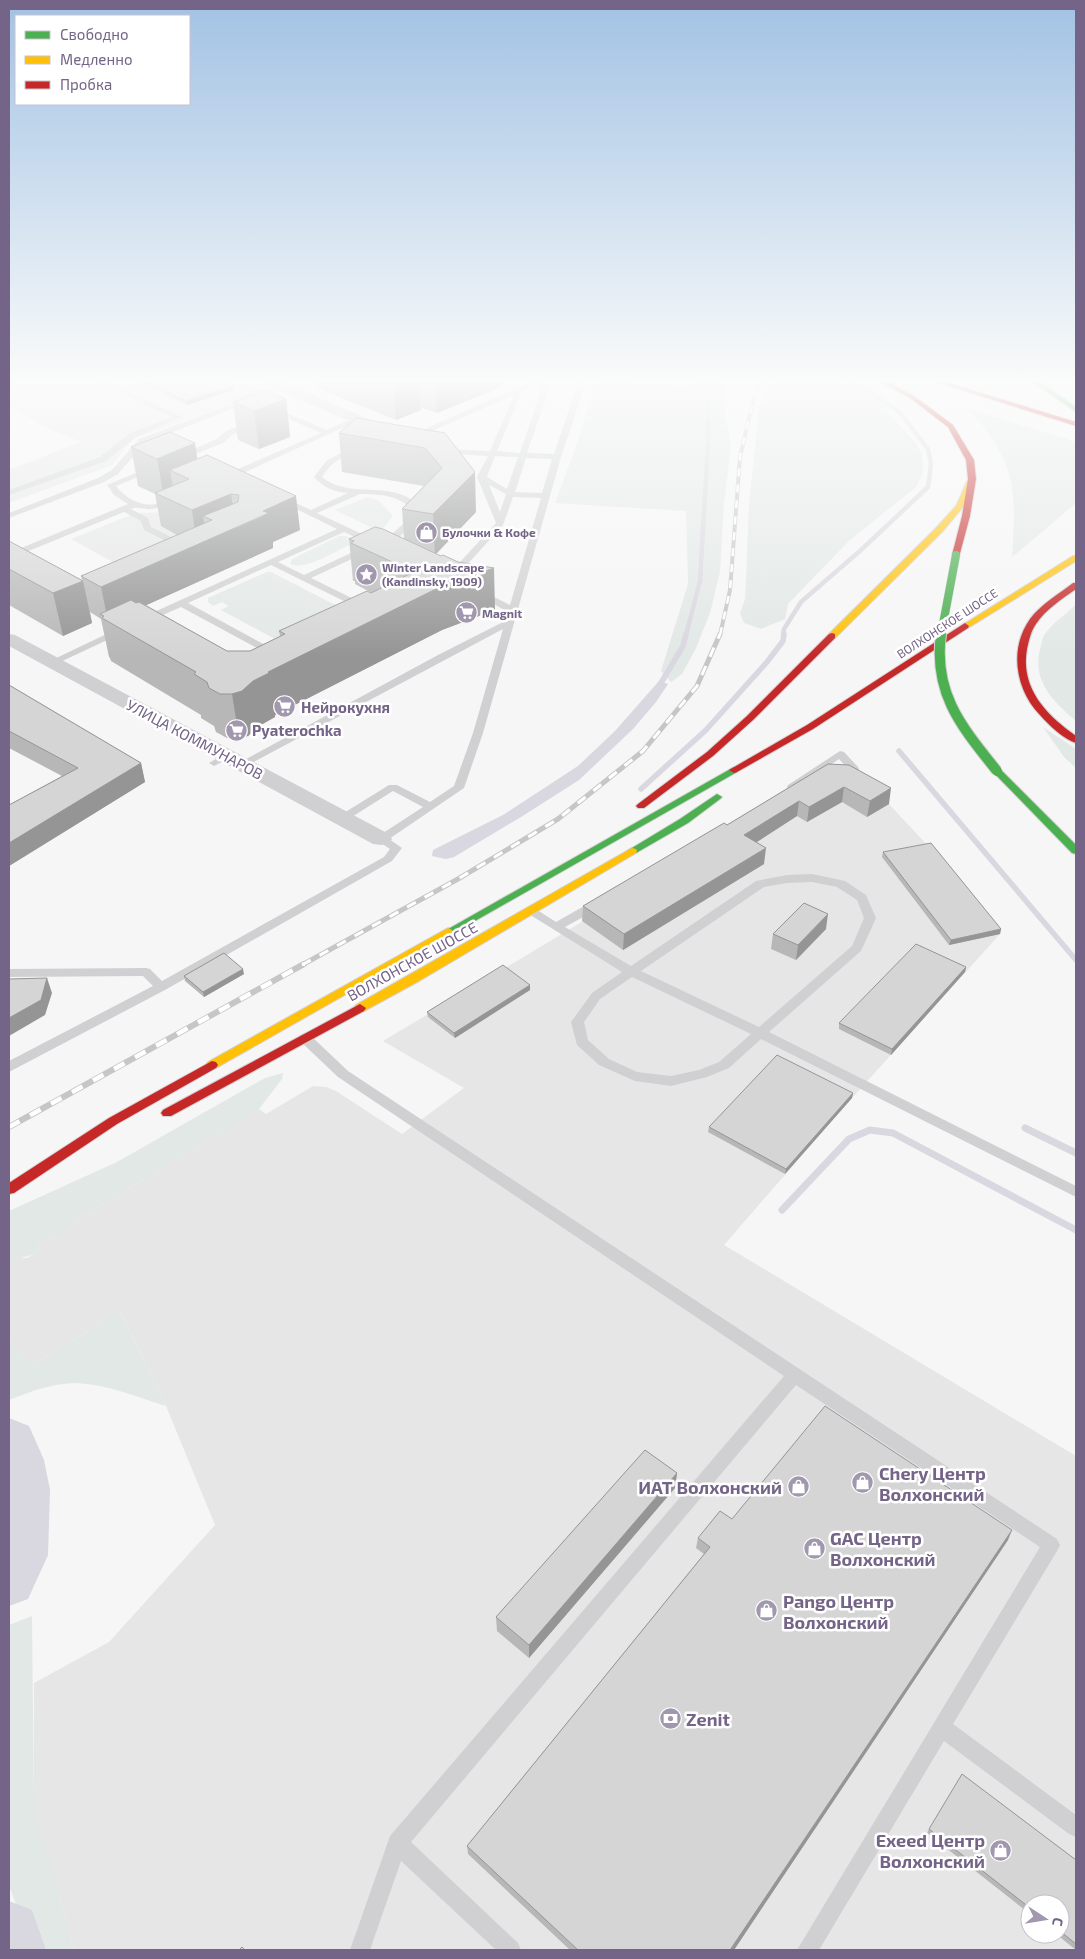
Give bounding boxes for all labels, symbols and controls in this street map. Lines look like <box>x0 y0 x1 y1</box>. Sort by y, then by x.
legend <box>15 15 190 105</box>
text: Свободно <box>60 25 129 43</box>
text: Медленно <box>60 50 133 68</box>
text: Пробка <box>60 75 112 93</box>
shop icon: Булочки & Кофе <box>414 520 438 544</box>
place label: Булочки & Кофе <box>442 525 536 539</box>
place label: Winter Landscape (Kandinsky, 1909) <box>382 560 485 589</box>
place icon: Winter Landscape (Kandinsky, 1909) <box>354 562 378 586</box>
street label: ВОЛХОНСКОЕ ШОССЕ <box>894 585 1000 661</box>
supermarket icon: Magnit <box>454 601 478 625</box>
place label: Magnit <box>482 606 522 620</box>
street label: УЛИЦА КОММУНАРОВ <box>124 695 266 783</box>
supermarket icon: Нейрокухня <box>273 695 297 719</box>
place label: Нейрокухня <box>301 698 390 716</box>
supermarket icon: Pyaterochka <box>224 718 248 742</box>
place label: Pyaterochka <box>252 721 342 740</box>
street label: ВОЛХОНСКОЕ ШОССЕ <box>344 918 480 1004</box>
place label: Chery Центр Волхонский <box>879 1462 986 1505</box>
shop icon: Chery Центр Волхонский <box>851 1471 875 1495</box>
shop icon: ИАТ Волхонский <box>786 1475 810 1499</box>
place label: ИАТ Волхонский <box>638 1476 782 1498</box>
place label: GAC Центр Волхонский <box>830 1527 936 1570</box>
shop icon: GAC Центр Волхонский <box>802 1536 826 1560</box>
place label: Pango Центр Волхонский <box>783 1590 894 1633</box>
shop icon: Pango Центр Волхонский <box>755 1599 779 1623</box>
bank icon: Zenit <box>658 1707 682 1731</box>
place label: Zenit <box>686 1708 730 1730</box>
place label: Exeed Центр Волхонский <box>876 1829 985 1872</box>
shop icon: Exeed Центр Волхонский <box>989 1838 1013 1862</box>
north arrow <box>1020 1894 1070 1944</box>
text: С <box>1049 1916 1067 1928</box>

